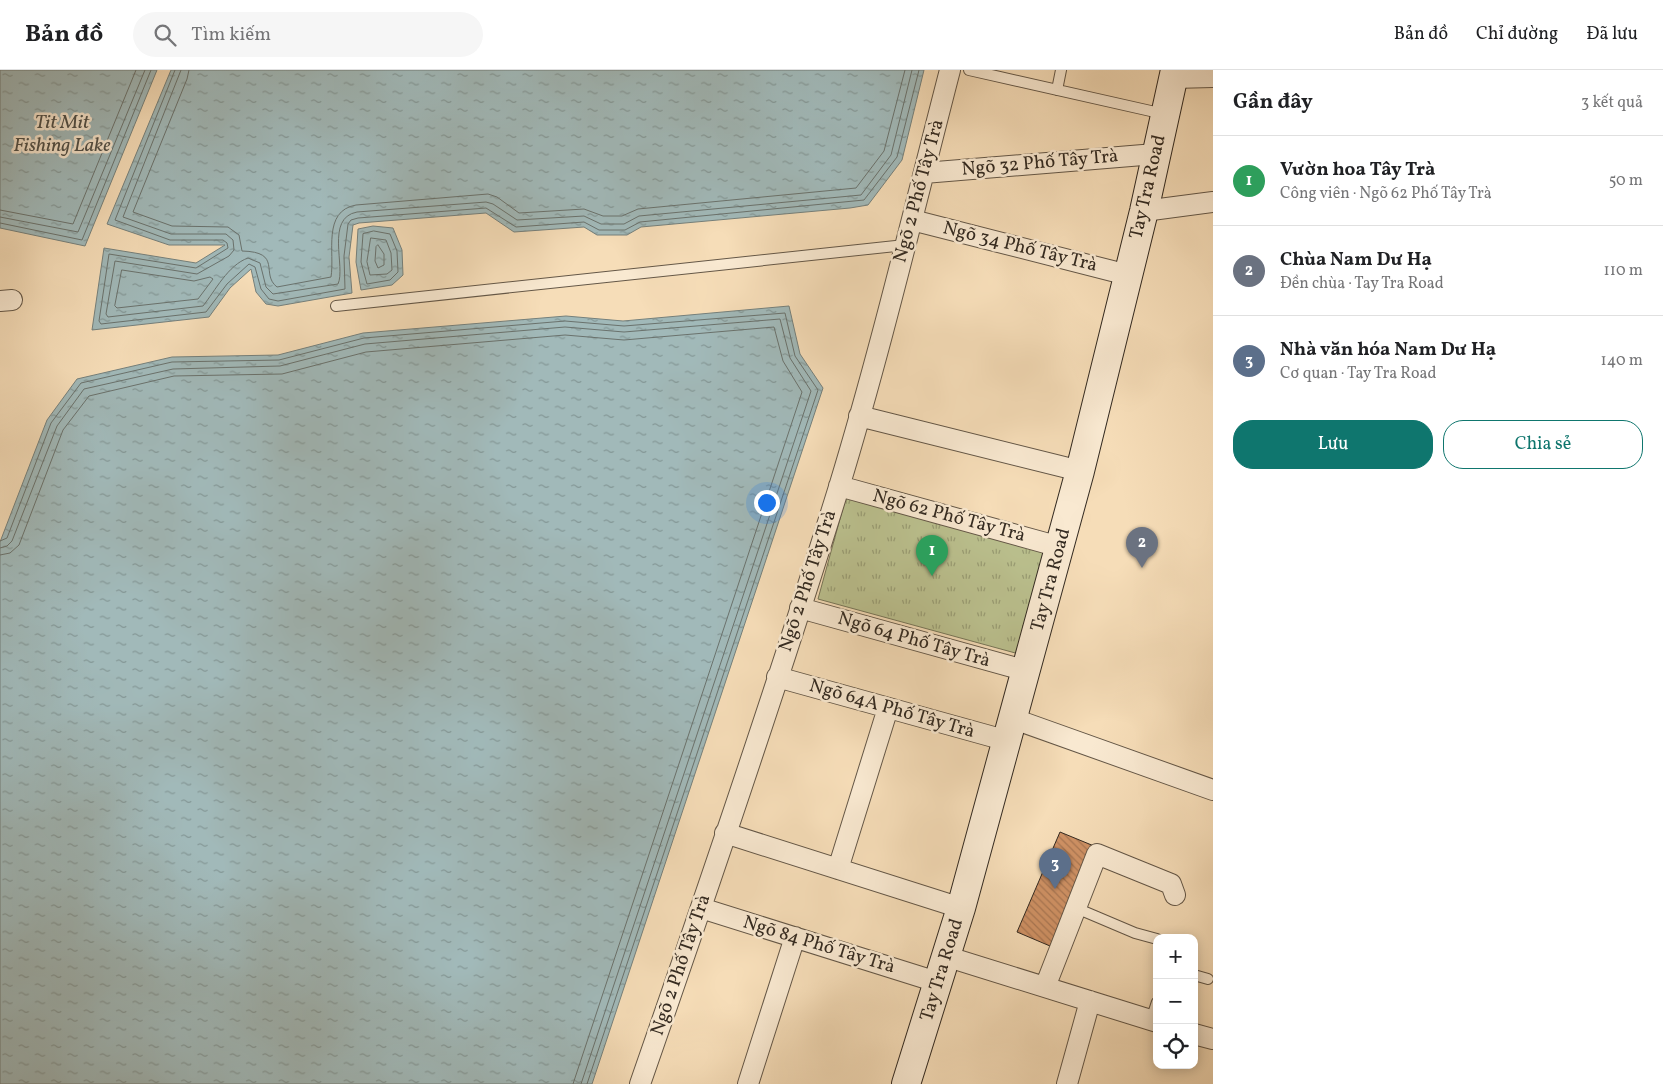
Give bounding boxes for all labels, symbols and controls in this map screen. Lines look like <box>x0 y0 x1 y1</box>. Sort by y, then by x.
search box <box>133 12 483 57</box>
text: Bản đồ <box>25 18 103 52</box>
icon: search <box>151 21 179 49</box>
text: Tìm kiếm <box>191 22 271 48</box>
text: Bản đồ <box>1394 22 1448 47</box>
text: Chỉ đường <box>1476 22 1558 47</box>
text: Đã lưu <box>1586 22 1638 47</box>
text: Gần đây <box>1233 88 1313 117</box>
text: 3 kết quả <box>1581 92 1643 114</box>
water label: Tit Mit Fishing Lake <box>13 109 111 160</box>
street label: Ngõ 2 Phố Tây Trà <box>887 116 951 266</box>
street label: Tay Tra Road <box>1123 132 1173 242</box>
street label: Ngõ 32 Phố Tây Trà <box>961 143 1119 183</box>
text: Vườn hoa Tây Trà <box>1280 157 1435 183</box>
text: 1 <box>1246 170 1252 192</box>
text: 50 m <box>1609 170 1643 192</box>
text: Công viên · Ngõ 62 Phố Tây Trà <box>1280 183 1492 205</box>
street label: Ngõ 34 Phố Tây Trà <box>940 215 1100 279</box>
text: Chùa Nam Dư Hạ <box>1280 247 1432 273</box>
text: 2 <box>1245 260 1253 282</box>
text: 110 m <box>1604 260 1643 282</box>
text: Đền chùa · Tay Tra Road <box>1280 273 1444 295</box>
text: Nhà văn hóa Nam Dư Hạ <box>1280 337 1496 363</box>
text: 3 <box>1245 350 1253 372</box>
text: 140 m <box>1601 350 1643 372</box>
text: Cơ quan · Tay Tra Road <box>1280 363 1436 385</box>
button: Lưu <box>1233 420 1433 469</box>
button: Chia sẻ <box>1443 420 1643 469</box>
street label: Ngõ 62 Phố Tây Trà <box>870 483 1028 549</box>
your location <box>754 490 780 516</box>
street label: Ngõ 2 Phố Tây Trà <box>773 507 843 655</box>
street label: Tay Tra Road <box>1025 525 1077 635</box>
pin: 2 <box>1126 527 1158 568</box>
pin: 1 <box>916 535 948 576</box>
street label: Ngõ 64 Phố Tây Trà <box>835 606 993 674</box>
street label: Ngõ 64A Phố Tây Trà <box>806 673 978 745</box>
pin: 3 <box>1039 848 1071 889</box>
street label: Ngõ 2 Phố Tây Trà <box>645 891 717 1039</box>
street label: Ngõ 84 Phố Tây Trà <box>740 910 898 980</box>
street label: Tay Tra Road <box>914 915 970 1025</box>
map controls <box>1153 934 1198 1069</box>
button: + <box>1153 934 1198 979</box>
button: − <box>1153 979 1198 1024</box>
button: locate <box>1153 1024 1198 1069</box>

